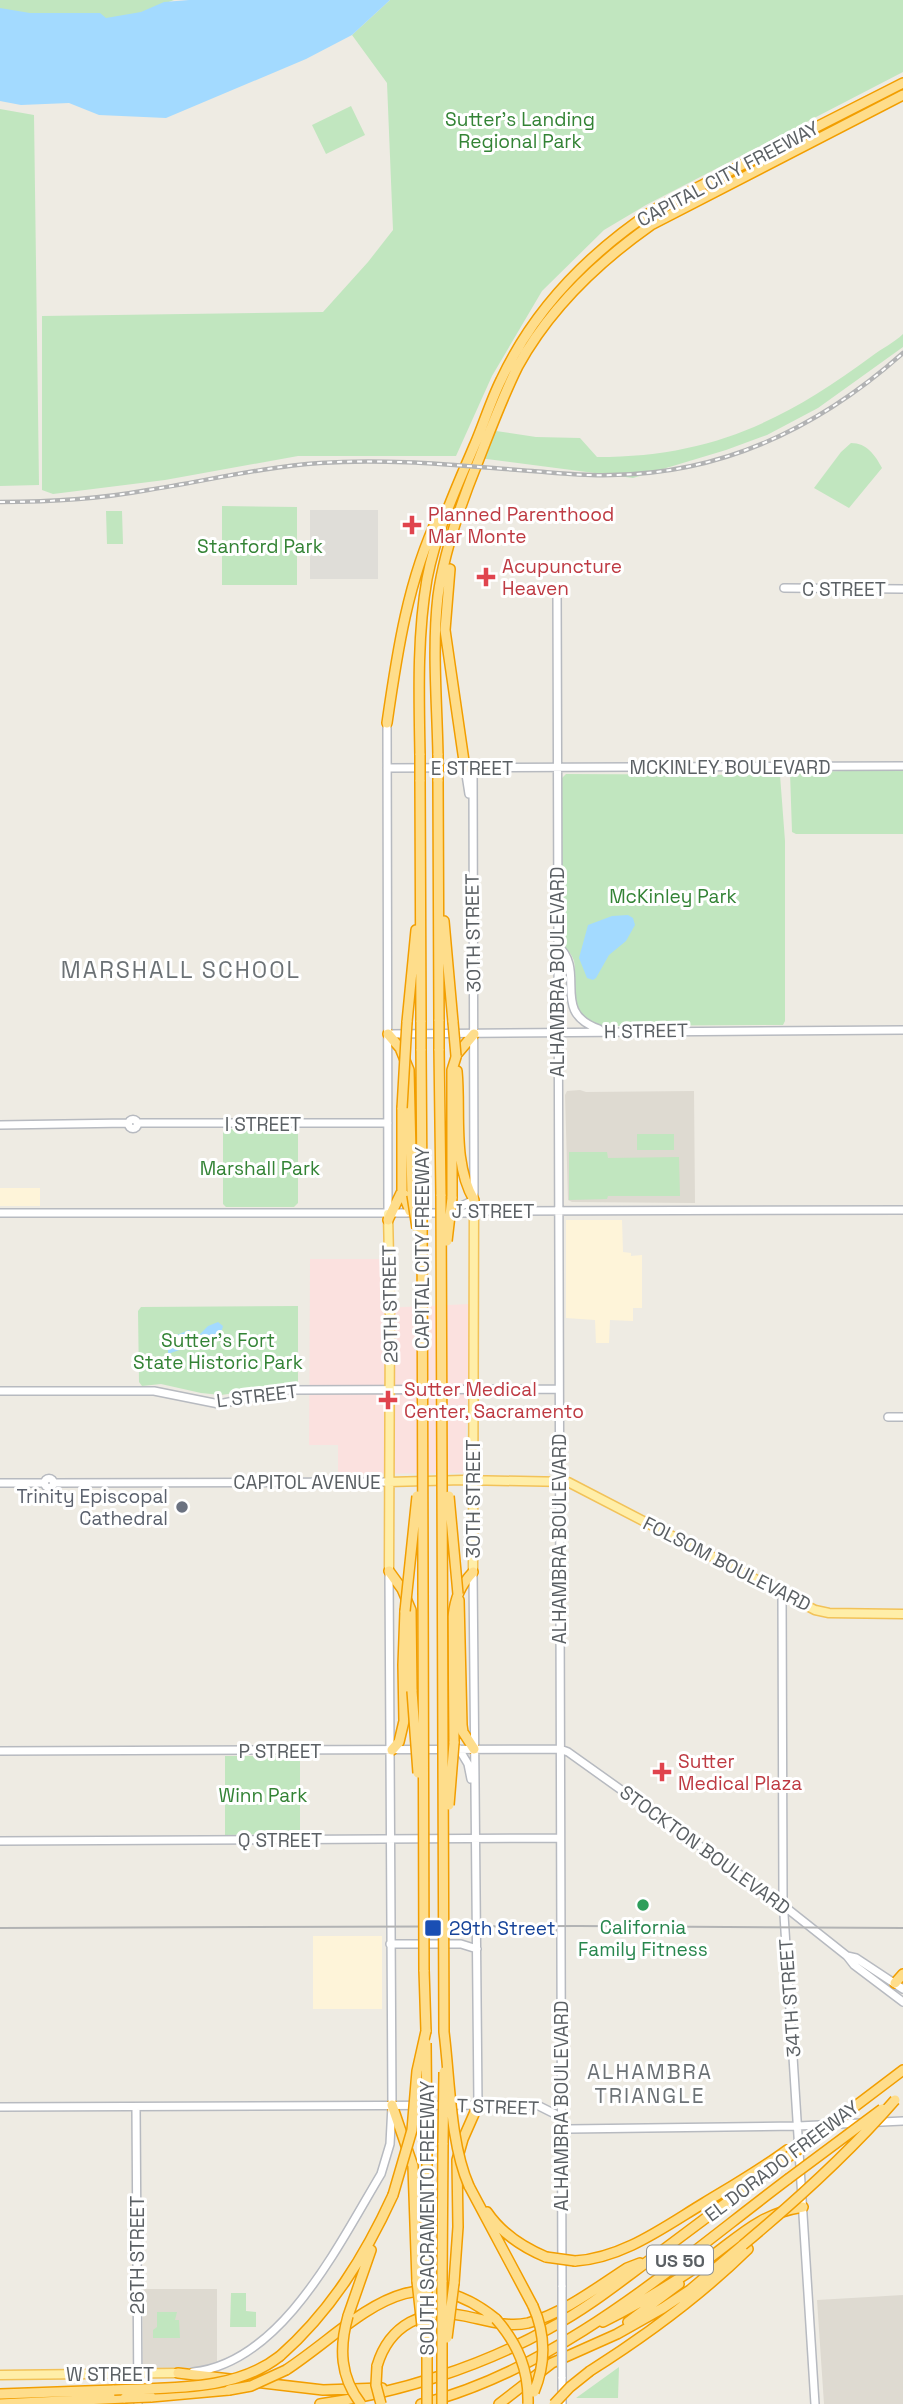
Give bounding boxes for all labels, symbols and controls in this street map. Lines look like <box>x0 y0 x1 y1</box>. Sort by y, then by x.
park label: Sutter's Landing Regional Park <box>445 107 595 154</box>
street label: CAPITAL CITY FREEWAY <box>633 115 824 233</box>
place label: Planned Parenthood Mar Monte <box>428 502 614 549</box>
marker: Planned Parenthood Mar Monte <box>402 515 422 535</box>
park label: Stanford Park <box>197 534 323 559</box>
place label: Acupuncture Heaven <box>502 554 622 601</box>
marker: Acupuncture Heaven <box>476 567 496 587</box>
street label: C STREET <box>802 577 886 602</box>
street label: MCKINLEY BOULEVARD <box>629 755 831 780</box>
street label: E STREET <box>431 756 513 781</box>
street label: ALHAMBRA BOULEVARD <box>545 867 570 1077</box>
street label: 30TH STREET <box>459 873 487 993</box>
park label: McKinley Park <box>609 884 737 909</box>
district label: MARSHALL SCHOOL <box>61 955 301 985</box>
street label: H STREET <box>604 1018 688 1044</box>
street label: I STREET <box>225 1112 301 1137</box>
street label: CAPITAL CITY FREEWAY <box>410 1146 435 1349</box>
park label: Marshall Park <box>200 1156 320 1181</box>
street label: J STREET <box>452 1199 534 1224</box>
street label: 29TH STREET <box>376 1245 404 1363</box>
park label: Sutter's Fort State Historic Park <box>133 1328 303 1375</box>
place label: Sutter Medical Center, Sacramento <box>404 1377 584 1424</box>
street label: L STREET <box>215 1379 299 1413</box>
marker: Sutter Medical Center, Sacramento <box>378 1390 398 1410</box>
street label: ALHAMBRA BOULEVARD <box>547 1434 572 1644</box>
street label: 30TH STREET <box>461 1440 486 1558</box>
street label: CAPITOL AVENUE <box>233 1470 381 1495</box>
place label: Trinity Episcopal Cathedral <box>16 1484 168 1531</box>
marker: Trinity Episcopal Cathedral <box>174 1499 190 1515</box>
street label: FOLSOM BOULEVARD <box>639 1511 815 1617</box>
street label: P STREET <box>238 1739 322 1764</box>
place label: Sutter Medical Plaza <box>678 1749 802 1796</box>
marker: Sutter Medical Plaza <box>652 1762 672 1782</box>
street label: STOCKTON BOULEVARD <box>615 1780 795 1920</box>
park label: Winn Park <box>219 1783 307 1808</box>
street label: Q STREET <box>238 1828 322 1853</box>
marker: California Family Fitness <box>635 1897 651 1913</box>
place label: California Family Fitness <box>578 1915 708 1962</box>
place label: 29th Street <box>449 1916 555 1941</box>
marker: 29th Street <box>423 1918 443 1938</box>
street label: 34TH STREET <box>773 1938 807 2058</box>
street label: ALHAMBRA BOULEVARD <box>549 2001 574 2211</box>
district label: ALHAMBRA TRIANGLE <box>587 2058 713 2109</box>
street label: SOUTH SACRAMENTO FREEWAY <box>415 2080 440 2355</box>
street label: T STREET <box>456 2093 540 2121</box>
street label: EL DORADO FREEWAY <box>700 2095 864 2227</box>
street label: 26TH STREET <box>125 2196 150 2314</box>
road number: US 50 <box>647 2246 713 2274</box>
street label: W STREET <box>66 2362 154 2387</box>

